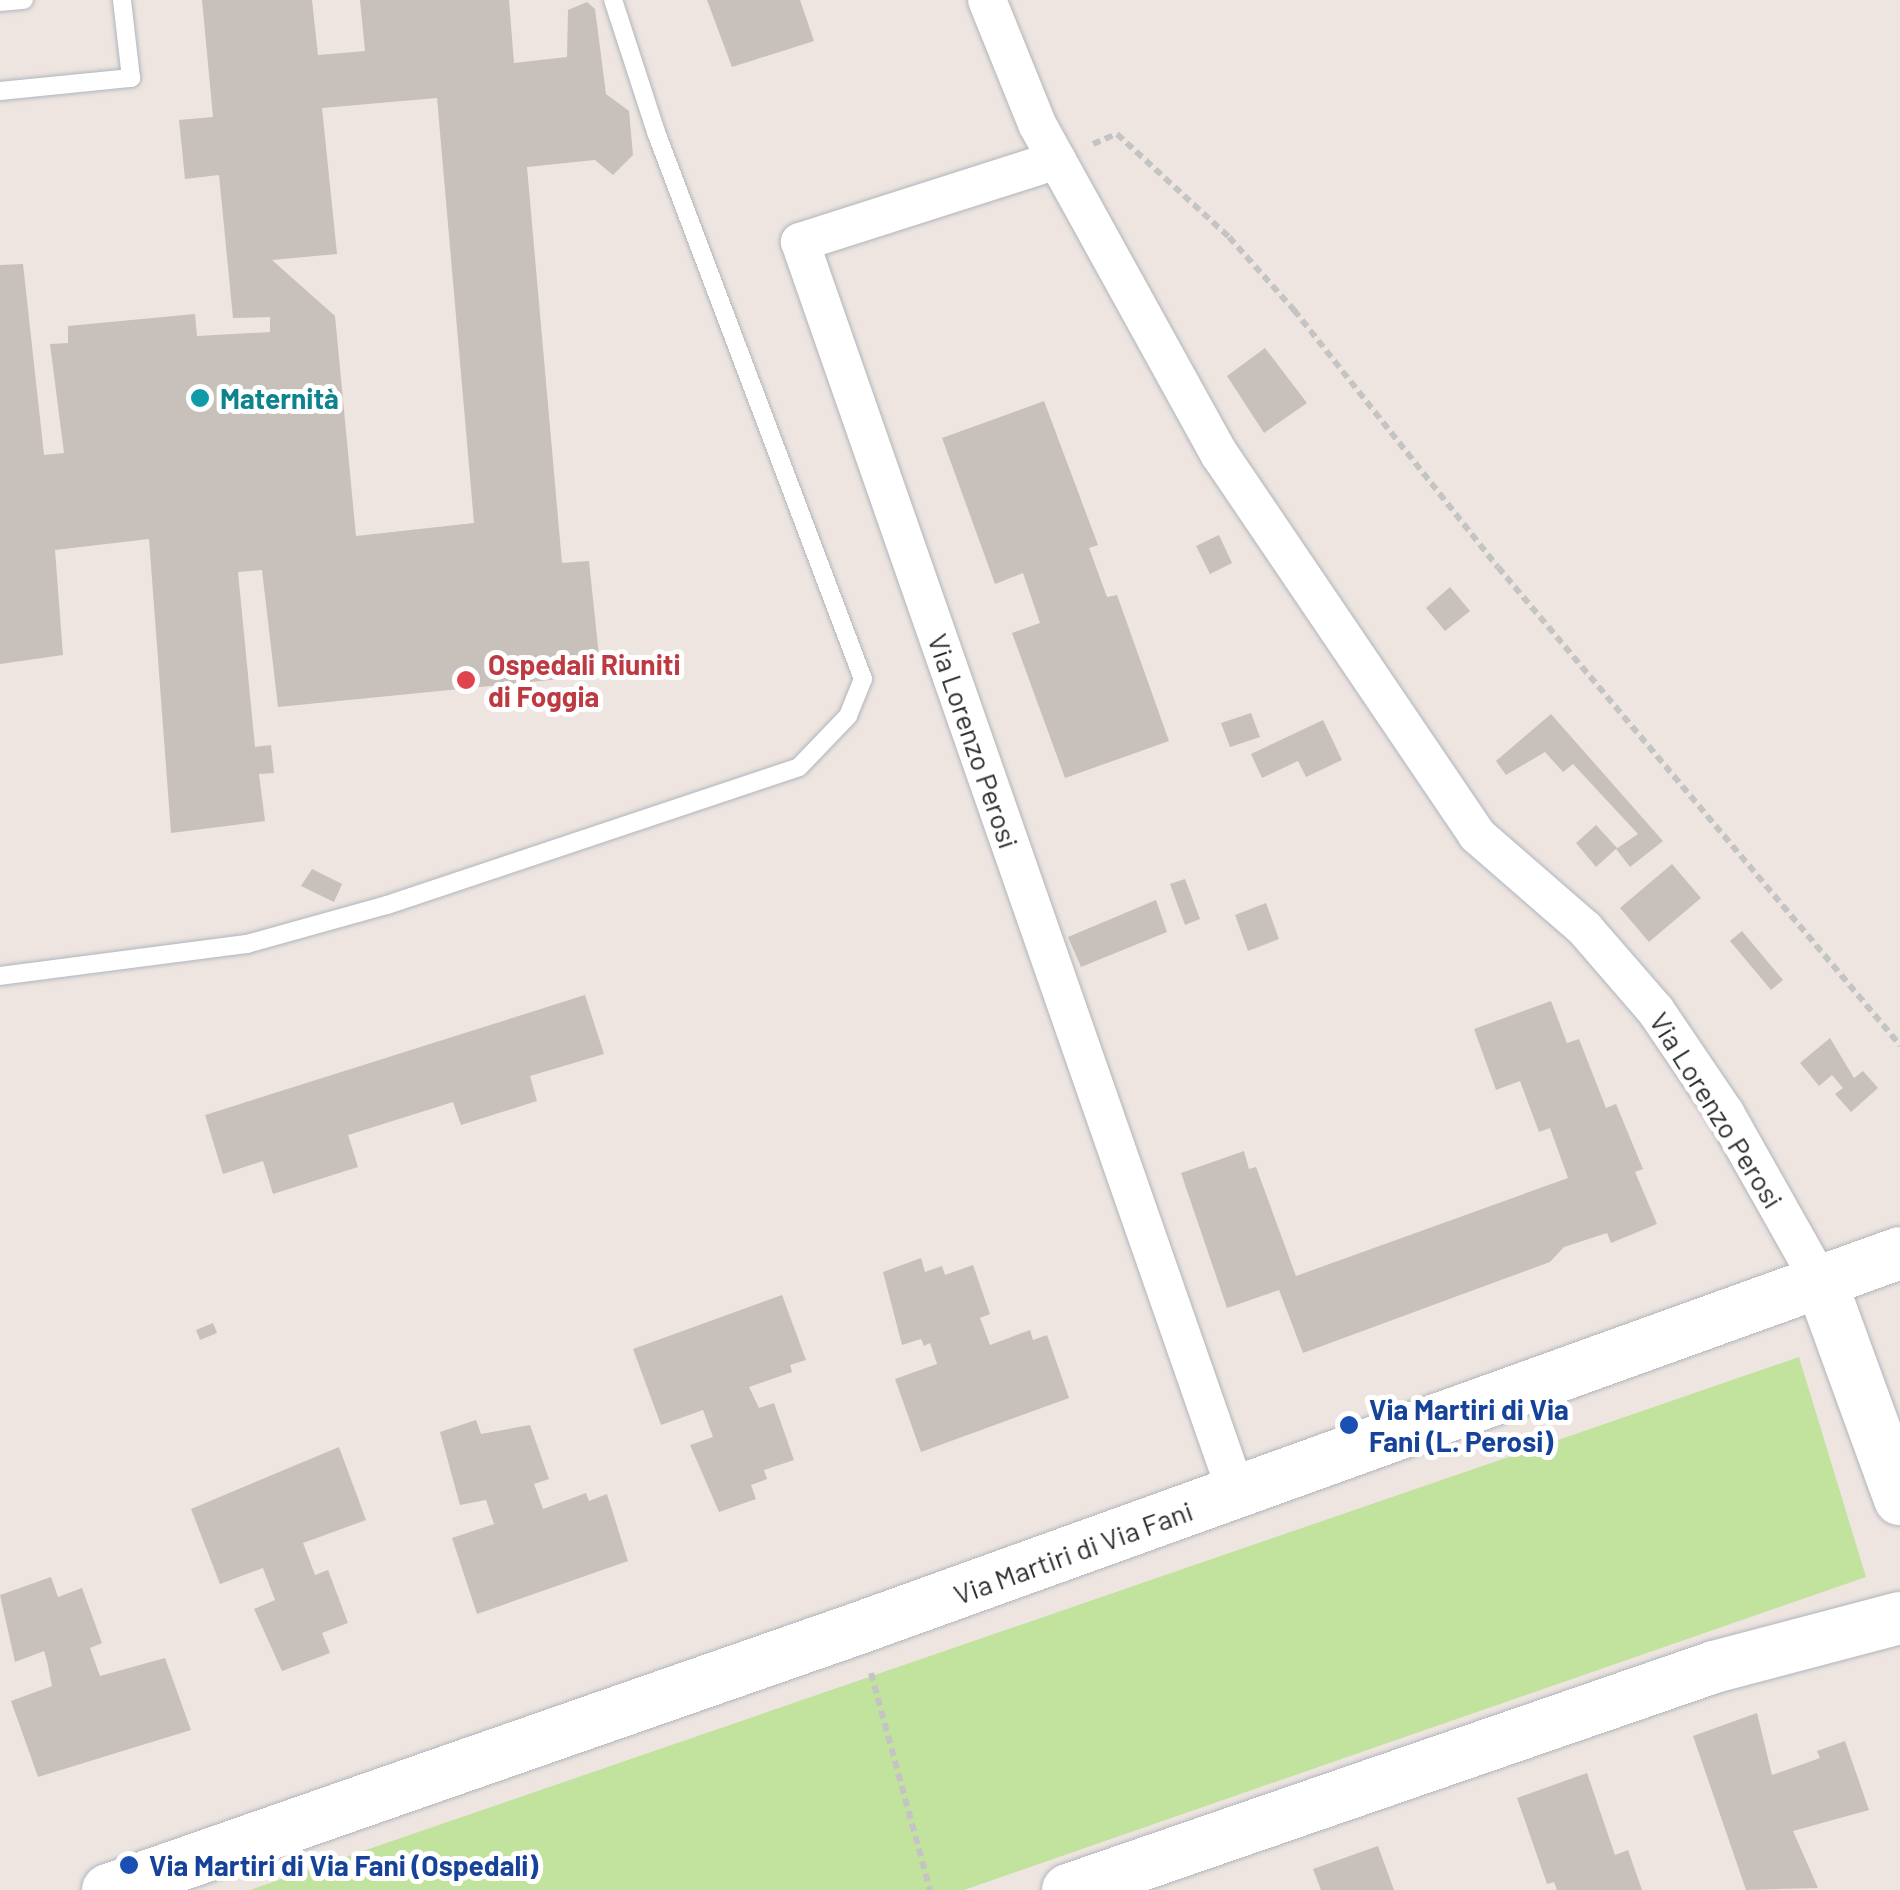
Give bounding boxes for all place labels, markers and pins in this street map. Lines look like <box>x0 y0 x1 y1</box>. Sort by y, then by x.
place label: Maternità <box>220 381 339 415</box>
marker: Maternità <box>189 387 211 409</box>
place label: Ospedali Riuniti di Foggia <box>488 647 681 713</box>
marker: Ospedali Riuniti di Foggia <box>453 667 479 693</box>
place label: Via Martiri di Via Fani (L. Perosi) <box>1369 1392 1569 1458</box>
marker: Via Martiri di Via Fani (L. Perosi) <box>1338 1414 1360 1436</box>
place label: Via Martiri di Via Fani (Ospedali) <box>149 1848 538 1882</box>
marker: Via Martiri di Via Fani (Ospedali) <box>118 1854 140 1876</box>

